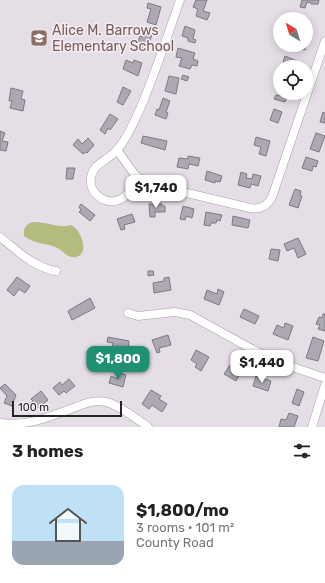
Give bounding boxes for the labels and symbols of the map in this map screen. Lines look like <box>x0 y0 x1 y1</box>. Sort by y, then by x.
north arrow <box>273 12 313 52</box>
place label: Alice M. Barrows Elementary School <box>52 22 174 55</box>
school or university icon: Alice M. Barrows Elementary School <box>29 28 49 48</box>
pin: $1,740 <box>123 175 189 209</box>
pin: $1,800 <box>85 346 151 380</box>
pin: $1,440 <box>229 350 295 384</box>
scale bar <box>12 399 122 418</box>

